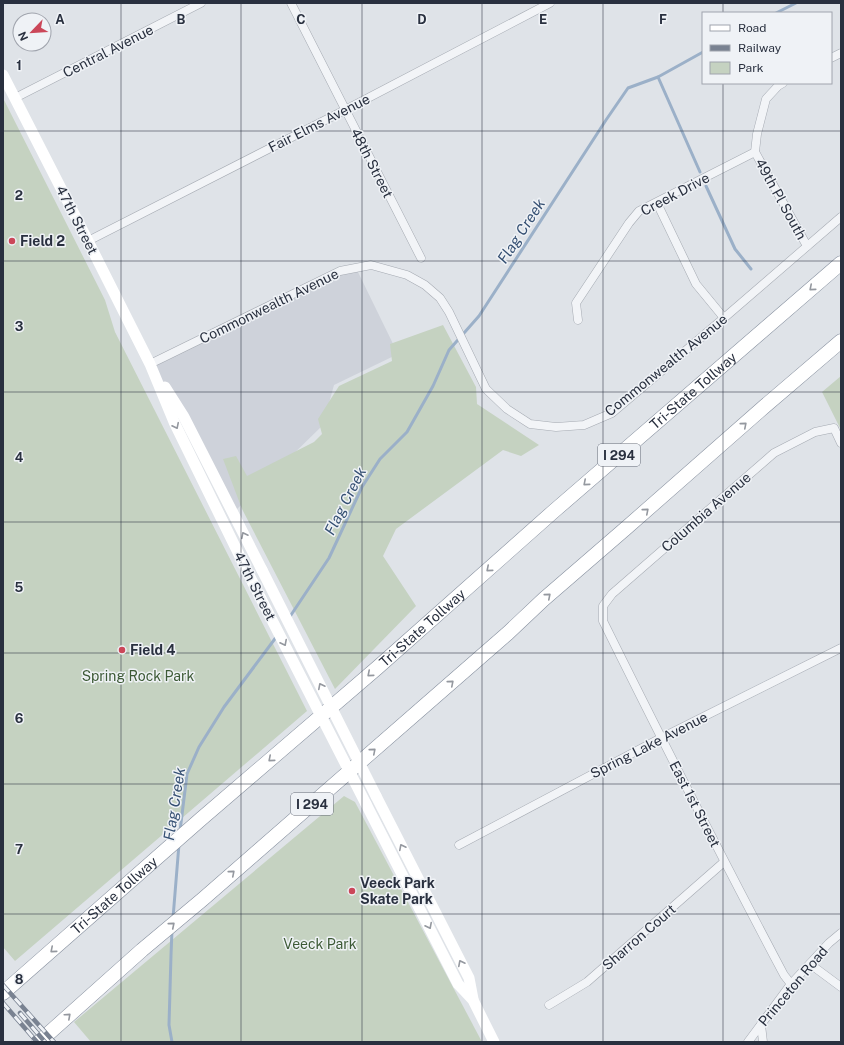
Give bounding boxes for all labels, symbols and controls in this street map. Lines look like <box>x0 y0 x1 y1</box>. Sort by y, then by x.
north arrow <box>12 12 52 52</box>
text: B <box>177 12 186 27</box>
text: C <box>296 12 306 27</box>
text: D <box>417 12 427 27</box>
text: E <box>539 12 547 27</box>
text: F <box>659 12 667 27</box>
legend <box>702 12 832 84</box>
street label: Central Avenue <box>60 21 156 81</box>
text: Road <box>738 21 766 35</box>
text: N <box>16 30 30 43</box>
text: Railway <box>738 41 782 55</box>
text: 1 <box>16 58 22 73</box>
text: Park <box>738 61 764 75</box>
street label: Fair Elms Avenue <box>266 91 372 155</box>
street label: 48th Street <box>348 126 396 200</box>
street label: 49th Pl South <box>752 156 810 242</box>
street label: Creek Drive <box>638 169 712 219</box>
street label: 47th Street <box>53 183 101 257</box>
text: 2 <box>15 188 23 203</box>
water label: Flag Creek <box>494 195 549 266</box>
place label: Field 2 <box>20 233 65 249</box>
marker: Field 2 <box>7 236 17 246</box>
street label: Commonwealth Avenue <box>197 265 341 347</box>
one-way arrow <box>809 283 816 290</box>
street label: Commonwealth Avenue <box>602 311 730 419</box>
text: 3 <box>15 319 24 334</box>
street label: Tri-State Tollway <box>647 349 740 433</box>
one-way arrow <box>171 422 179 429</box>
one-way arrow <box>739 422 746 429</box>
road number: I 294 <box>598 444 640 466</box>
text: 4 <box>15 450 24 465</box>
water label: Flag Creek <box>321 464 370 538</box>
street label: Columbia Avenue <box>658 469 754 555</box>
one-way arrow <box>584 479 591 486</box>
one-way arrow <box>641 508 649 515</box>
one-way arrow <box>242 532 249 540</box>
street label: 47th Street <box>231 549 279 623</box>
one-way arrow <box>486 564 493 571</box>
text: 5 <box>15 580 24 595</box>
street label: Tri-State Tollway <box>376 585 469 670</box>
one-way arrow <box>543 593 550 600</box>
one-way arrow <box>279 639 287 646</box>
place label: Field 4 <box>130 642 175 658</box>
marker: Field 4 <box>117 645 127 655</box>
park label: Spring Rock Park <box>82 668 195 684</box>
one-way arrow <box>367 670 375 677</box>
one-way arrow <box>446 680 454 687</box>
one-way arrow <box>318 683 326 690</box>
street label: Spring Lake Avenue <box>588 708 710 782</box>
text: 6 <box>15 711 24 726</box>
one-way arrow <box>368 749 375 756</box>
one-way arrow <box>269 754 276 761</box>
street label: East 1st Street <box>666 758 724 850</box>
water label: Flag Creek <box>160 765 188 842</box>
road number: I 294 <box>291 793 333 815</box>
text: 7 <box>15 842 23 857</box>
one-way arrow <box>399 844 407 851</box>
street label: Tri-State Tollway <box>68 853 161 937</box>
one-way arrow <box>227 871 235 878</box>
place label: Veeck Park Skate Park <box>360 875 435 907</box>
marker: Veeck Park Skate Park <box>347 886 357 896</box>
street label: Sharron Court <box>599 901 679 973</box>
one-way arrow <box>424 922 432 929</box>
one-way arrow <box>167 923 174 930</box>
park label: Veeck Park <box>283 936 357 952</box>
street label: Princeton Road <box>755 943 831 1029</box>
one-way arrow <box>50 945 57 952</box>
one-way arrow <box>458 960 466 967</box>
text: 8 <box>15 972 24 987</box>
one-way arrow <box>63 1013 71 1021</box>

